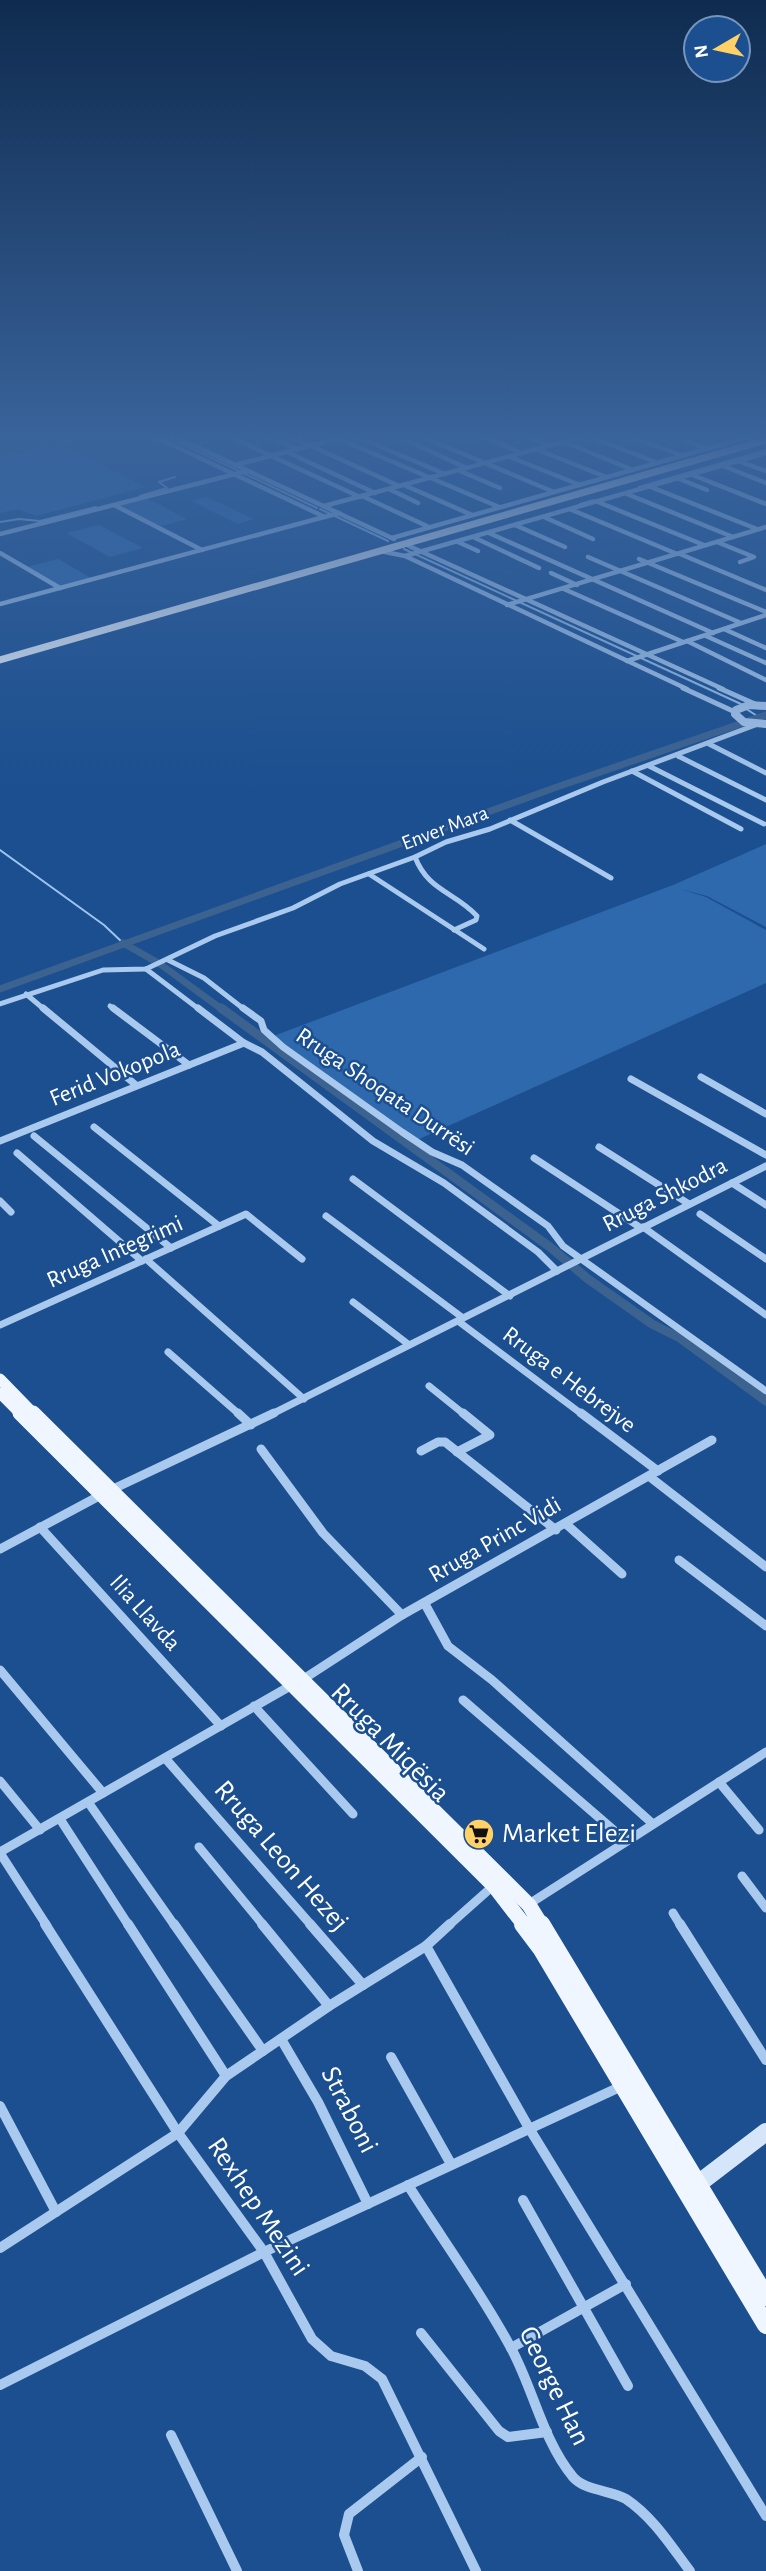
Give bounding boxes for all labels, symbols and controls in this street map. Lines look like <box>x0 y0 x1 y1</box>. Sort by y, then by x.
north arrow <box>682 14 752 84</box>
text: N <box>691 43 712 59</box>
street label: Enver Mara <box>399 802 492 854</box>
street label: Rruga Shoqata Durrësi <box>291 1023 479 1161</box>
street label: Ferid Vokopola <box>46 1037 184 1111</box>
street label: Rruga Shkodra <box>599 1153 731 1237</box>
street label: Rruga Integrimi <box>43 1211 187 1293</box>
street label: Rruga e Hebrejve <box>498 1322 640 1438</box>
street label: Rruga Princ Vidi <box>425 1493 565 1587</box>
street label: Ilia Llavda <box>105 1570 185 1656</box>
street label: Rruga Miqësia <box>325 1678 455 1808</box>
street label: Rruga Leon Hezej <box>208 1776 354 1936</box>
supermarket icon: Market Elezi <box>462 1817 496 1851</box>
place label: Market Elezi <box>502 1820 636 1848</box>
street label: Straboni <box>315 2062 383 2158</box>
street label: Rexhep Mezini <box>202 2133 314 2281</box>
street label: George Han <box>513 2322 595 2450</box>

